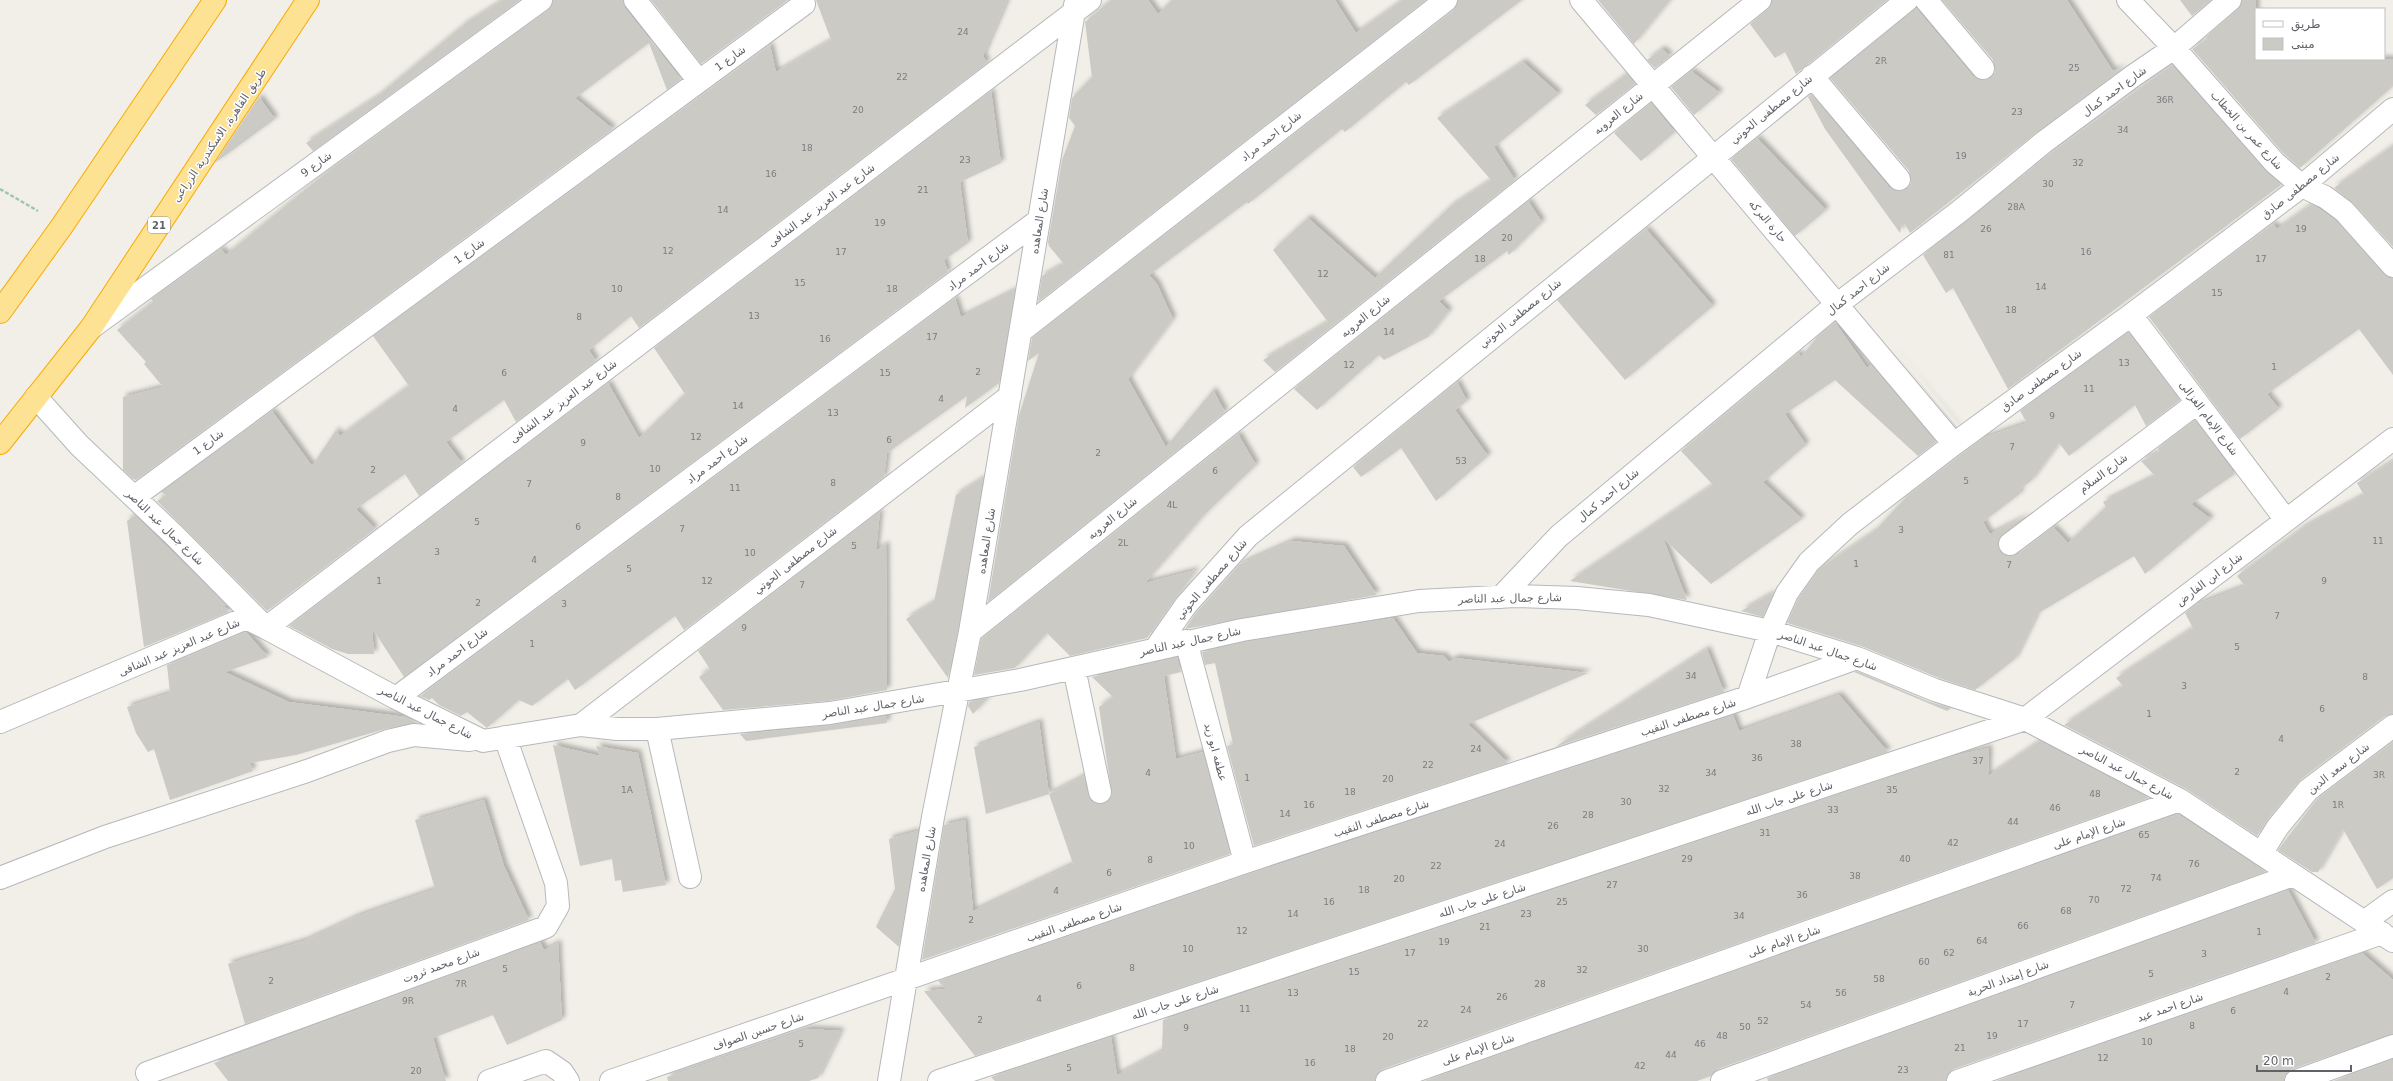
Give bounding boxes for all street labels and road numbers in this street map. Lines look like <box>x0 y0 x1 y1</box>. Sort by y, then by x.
street label: شارع 1 <box>712 43 748 74</box>
street label: شارع احمد كمال <box>2080 64 2149 119</box>
street label: طريق القاهرة, الاسكندرية الزراعى <box>170 66 270 205</box>
street label: شارع مصطفى الحوتي <box>1728 72 1815 147</box>
street label: شارع عمر بن الخطاب <box>2208 88 2285 172</box>
street label: شارع العروبه <box>1591 89 1646 137</box>
street label: شارع احمد مراد <box>1238 109 1304 164</box>
street label: شارع 9 <box>298 149 334 180</box>
street label: شارع مصطفى صادق <box>2259 151 2342 222</box>
street label: شارع عبد العزيز عبد الشافى <box>765 161 877 250</box>
street label: شارع المعاهده <box>1028 187 1051 255</box>
street label: حارة البركه <box>1746 197 1789 245</box>
road number: 21 <box>148 217 170 233</box>
street label: شارع 1 <box>451 236 487 267</box>
street label: شارع احمد مراد <box>945 239 1012 294</box>
street label: شارع احمد كمال <box>1824 261 1892 318</box>
street label: شارع مصطفى الحوتي <box>1477 276 1564 351</box>
street label: شارع العروبه <box>1338 292 1393 340</box>
street label: شارع مصطفى صادق <box>1998 347 2084 414</box>
street label: شارع عبد العزيز عبد الشافى <box>507 357 619 446</box>
street label: شارع الإمام الغزالى <box>2176 378 2241 458</box>
street label: شارع 1 <box>190 427 226 458</box>
street label: شارع احمد مراد <box>684 432 751 487</box>
street label: شارع السلام <box>2076 451 2130 496</box>
street label: شارع احمد كمال <box>1575 466 1642 525</box>
street label: شارع جمال عبد الناصر <box>122 486 206 568</box>
street label: شارع العروبه <box>1085 494 1140 542</box>
street label: شارع المعاهده <box>975 507 998 575</box>
street label: شارع مصطفى الحوتي <box>751 524 840 597</box>
street label: شارع مصطفى الحوتي <box>1173 537 1250 622</box>
street label: شارع ابن الفارض <box>2173 550 2245 609</box>
street label: شارع جمال عبد الناصر <box>1457 591 1562 606</box>
street label: شارع عبد العزيز عبد الشافى <box>117 616 242 679</box>
street label: شارع جمال عبد الناصر <box>1137 624 1242 659</box>
street label: شارع احمد مراد <box>424 625 491 680</box>
street label: شارع جمال عبد الناصر <box>1776 627 1879 673</box>
street label: شارع جمال عبد الناصر <box>376 683 475 742</box>
street label: شارع جمال عبد الناصر <box>820 692 925 721</box>
street label: شارع مصطفى النقيب <box>1639 696 1738 739</box>
street label: عطفه ابو زيد <box>1201 721 1230 783</box>
street label: شارع سعد الدين <box>2305 740 2372 797</box>
street label: شارع جمال عبد الناصر <box>2077 742 2176 802</box>
street label: شارع على جاب الله <box>1744 778 1834 819</box>
street label: شارع مصطفى النقيب <box>1332 797 1431 840</box>
street label: شارع الإمام على <box>2051 815 2127 852</box>
street label: شارع المعاهده <box>914 825 939 893</box>
street label: شارع على جاب الله <box>1437 880 1527 921</box>
street label: شارع مصطفى النقيب <box>1025 900 1124 945</box>
street label: شارع الإمام على <box>1746 923 1822 960</box>
street label: شارع محمد ثروت <box>401 945 482 985</box>
street label: شارع إمتداد الحرية <box>1966 958 2051 999</box>
street label: شارع على جاب الله <box>1130 982 1220 1023</box>
street label: شارع احمد عيد <box>2135 990 2205 1025</box>
street label: شارع حسين الصواف <box>711 1010 806 1053</box>
street label: شارع الإمام على <box>1440 1031 1516 1068</box>

